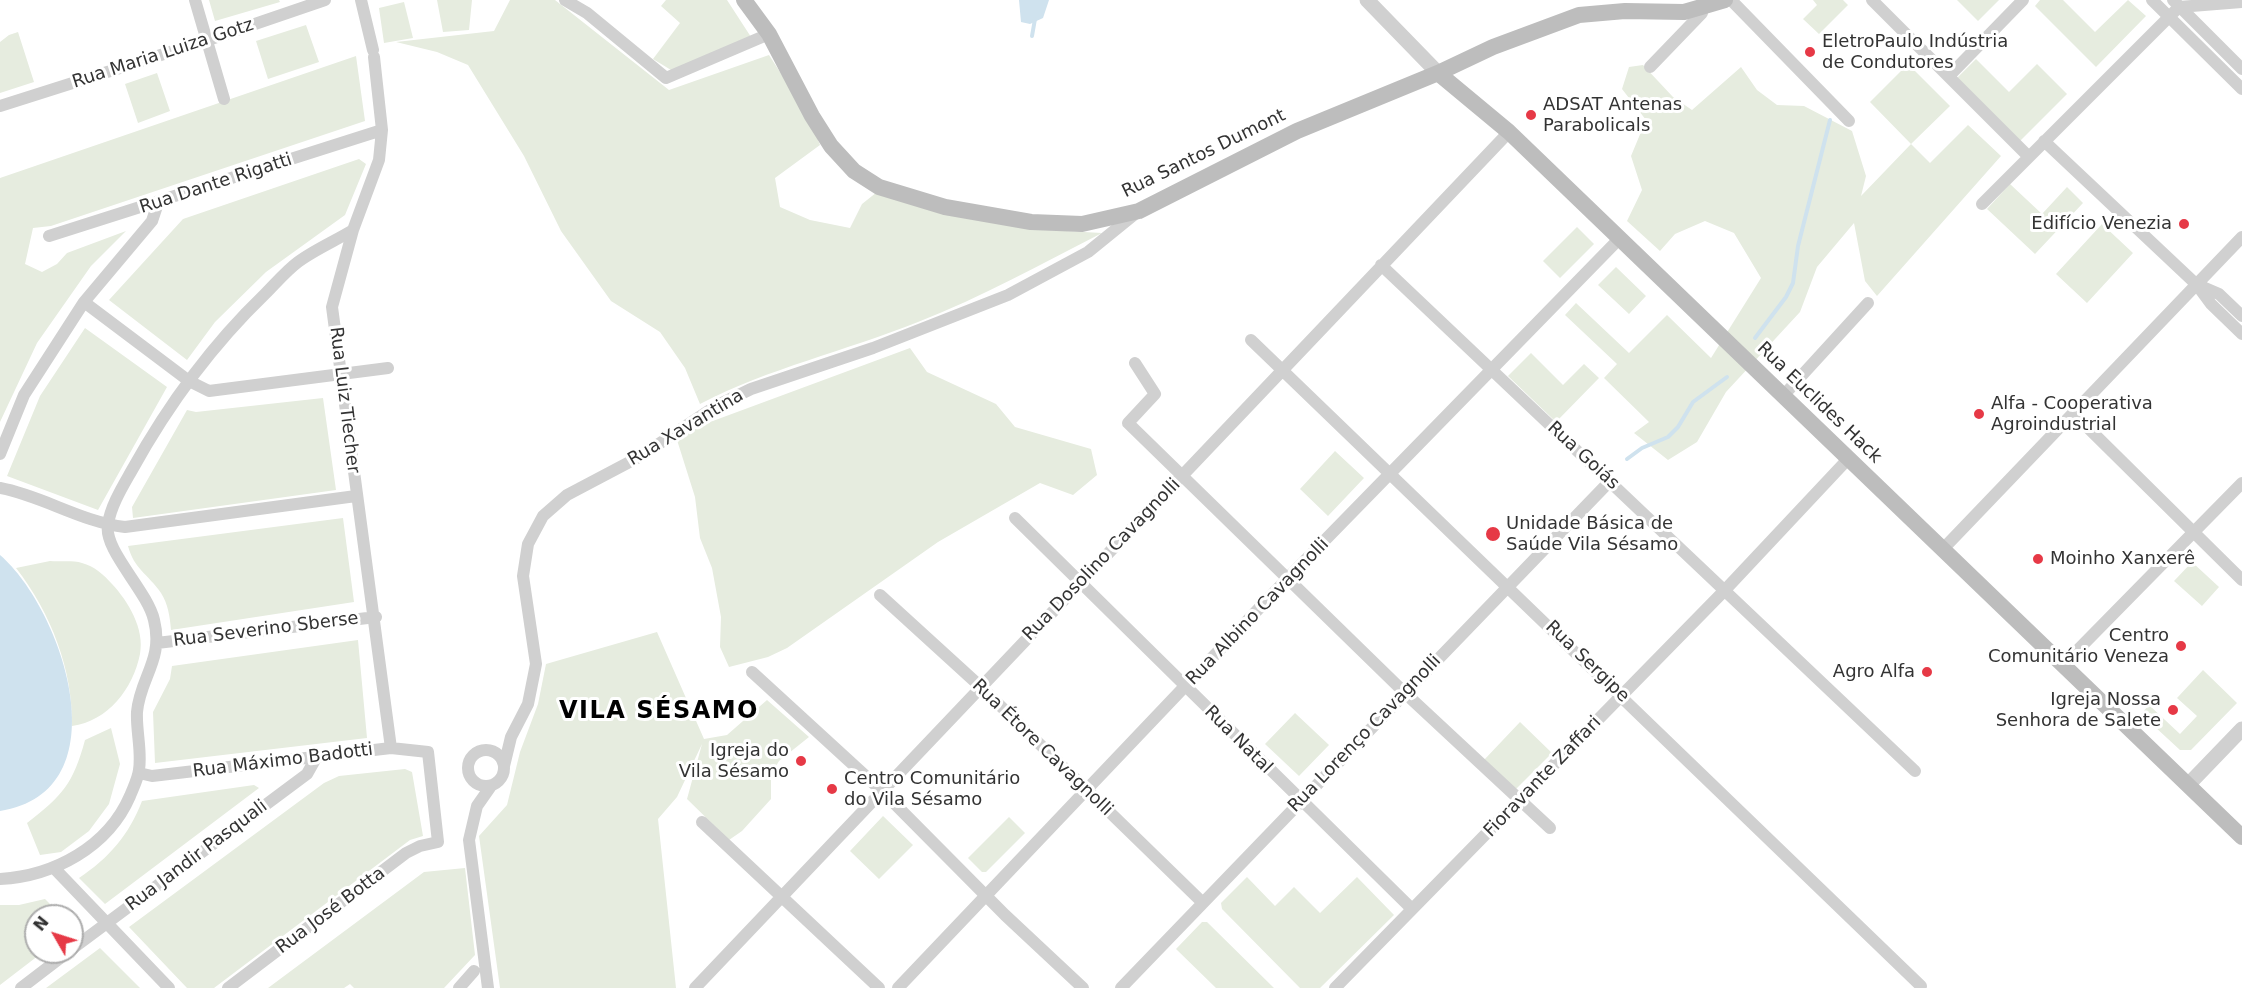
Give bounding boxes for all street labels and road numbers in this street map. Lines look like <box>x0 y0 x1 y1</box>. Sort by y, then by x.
street label: Rua Maria Luiza Gotz <box>70 14 256 94</box>
street label: Rua Santos Dumont <box>1119 105 1289 203</box>
street label: Rua Dante Rigatti <box>137 149 295 219</box>
street label: Rua Luiz Tiecher <box>324 326 364 474</box>
street label: Rua Euclides Hack <box>1752 338 1886 468</box>
street label: Rua Xavantina <box>624 385 748 471</box>
street label: Rua Goiás <box>1543 417 1623 495</box>
street label: Rua Dosolino Cavagnolli <box>1019 474 1185 646</box>
street label: Rua Albino Cavagnolli <box>1182 534 1334 690</box>
street label: Rua Severino Sberse <box>172 608 360 652</box>
street label: Rua Sergipe <box>1541 617 1633 707</box>
street label: Rua Lorenço Cavagnolli <box>1284 651 1446 817</box>
street label: Rua Étore Cavagnolli <box>967 675 1117 821</box>
street label: Rua Natal <box>1199 701 1277 779</box>
street label: Fioravante Zaffari <box>1480 712 1606 842</box>
street label: Rua Máximo Badotti <box>192 739 374 783</box>
street label: Rua Jandir Pasquali <box>122 796 272 916</box>
street label: Rua José Botta <box>272 863 390 959</box>

